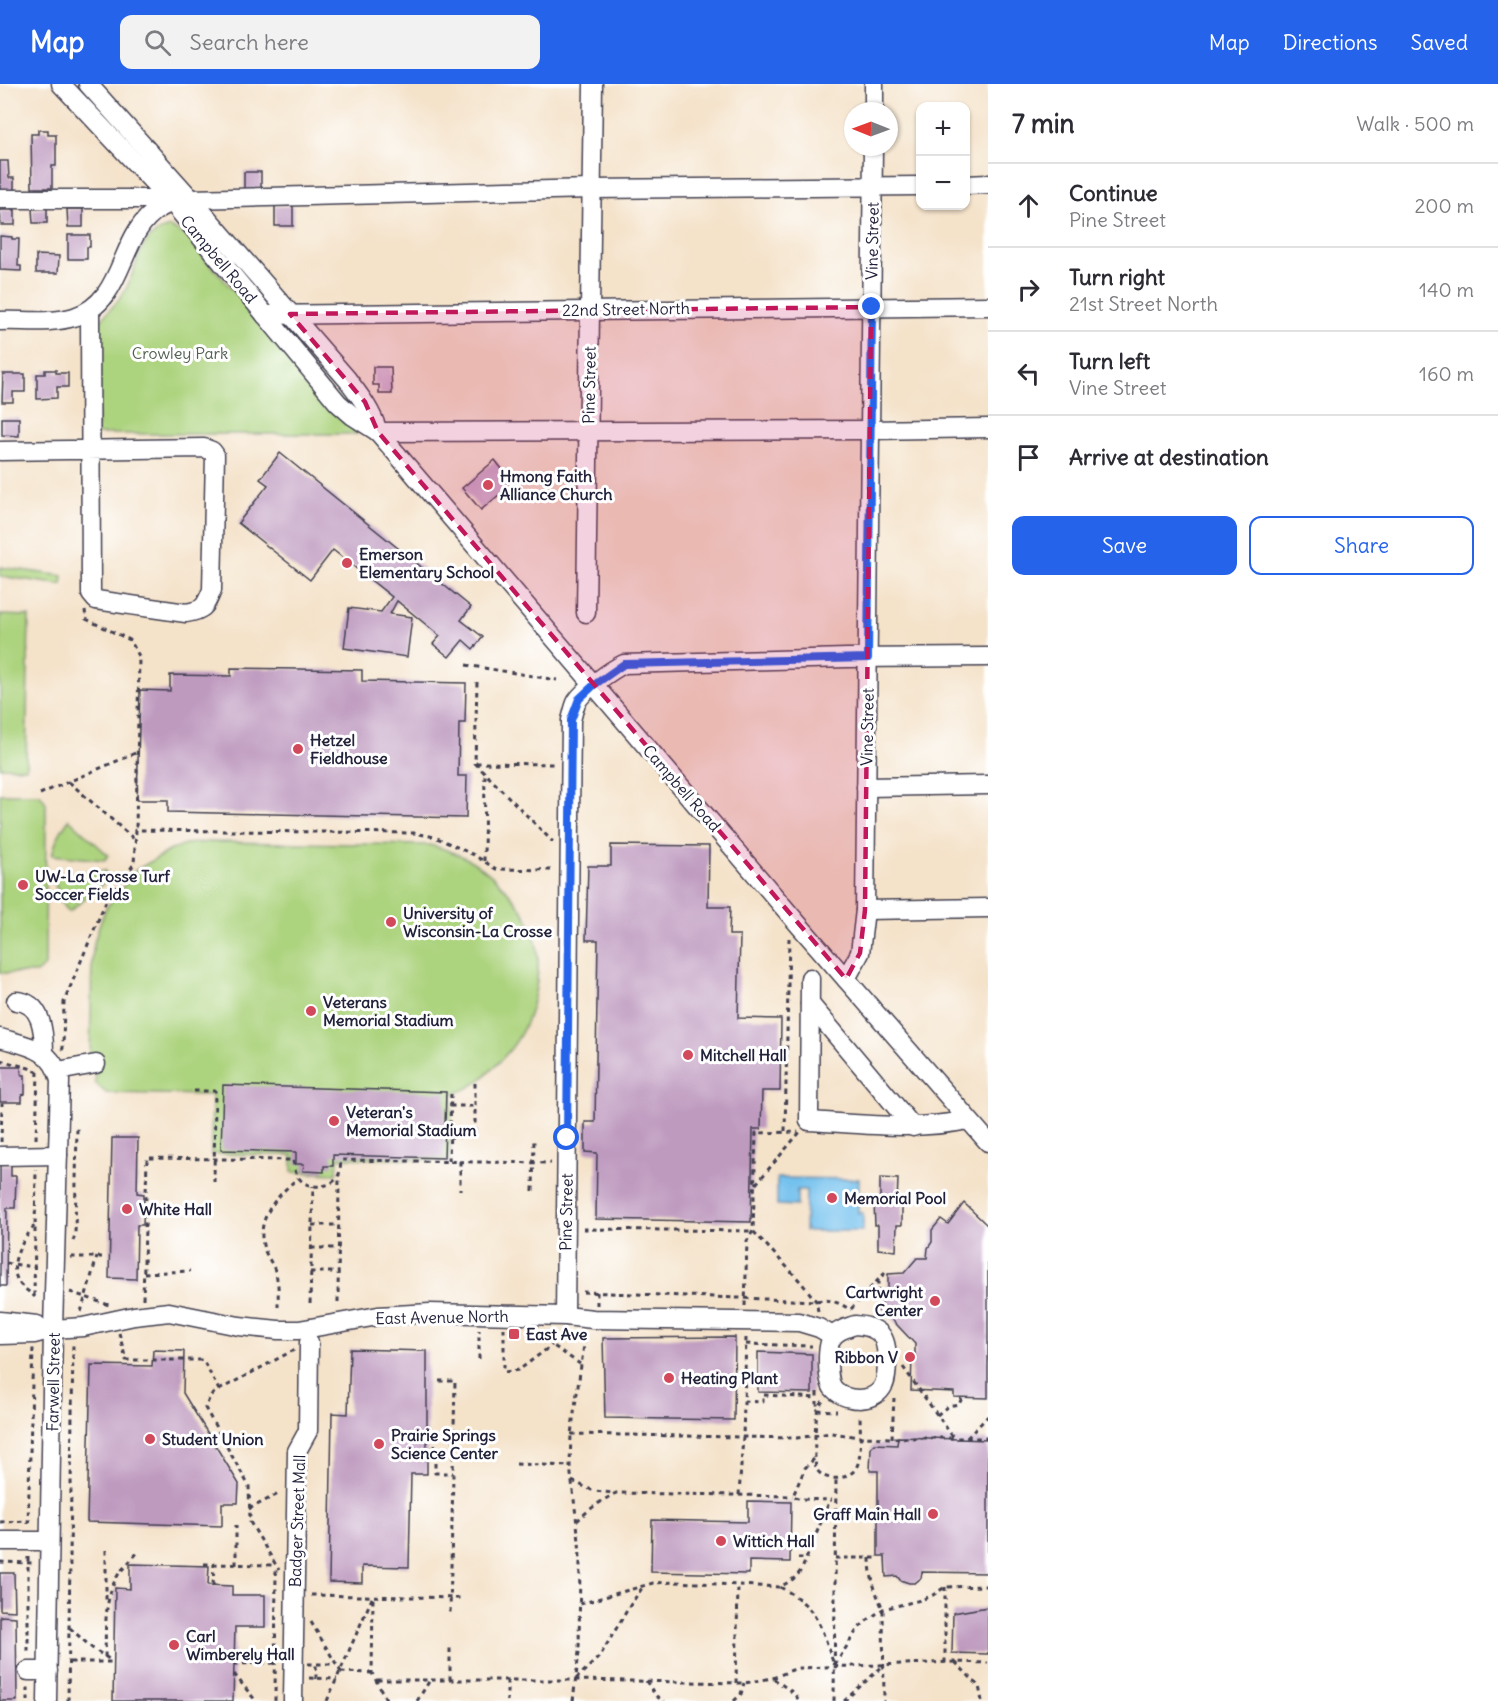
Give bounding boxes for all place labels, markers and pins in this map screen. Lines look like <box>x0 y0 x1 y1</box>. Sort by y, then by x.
place label: Hmong Faith Alliance Church <box>500 466 613 504</box>
marker: Hmong Faith Alliance Church <box>481 478 495 492</box>
place label: Emerson Elementary School <box>359 544 494 583</box>
marker: Emerson Elementary School <box>340 556 354 570</box>
place label: Hetzel Fieldhouse <box>310 730 388 768</box>
marker: Hetzel Fieldhouse <box>291 742 305 756</box>
place label: UW-La Crosse Turf Soccer Fields <box>35 866 170 904</box>
marker: UW-La Crosse Turf Soccer Fields <box>16 878 30 892</box>
place label: University of Wisconsin-La Crosse <box>403 903 552 941</box>
marker: University of Wisconsin-La Crosse <box>384 915 398 929</box>
place label: Veterans Memorial Stadium <box>323 992 454 1030</box>
marker: Veterans Memorial Stadium <box>304 1004 318 1018</box>
place label: Mitchell Hall <box>700 1045 787 1065</box>
marker: Mitchell Hall <box>681 1048 695 1062</box>
place label: Veteran's Memorial Stadium <box>346 1102 477 1140</box>
marker: Veteran's Memorial Stadium <box>327 1114 341 1128</box>
place label: Memorial Pool <box>844 1188 946 1208</box>
marker: Memorial Pool <box>825 1191 839 1205</box>
place label: White Hall <box>139 1199 212 1219</box>
marker: White Hall <box>120 1202 134 1216</box>
place label: Cartwright Center <box>845 1282 924 1320</box>
marker: Cartwright Center <box>928 1294 942 1308</box>
place label: East Ave <box>526 1324 588 1344</box>
marker: East Ave <box>507 1327 521 1341</box>
place label: Ribbon V <box>835 1347 898 1367</box>
marker: Ribbon V <box>903 1350 917 1364</box>
place label: Heating Plant <box>681 1368 779 1389</box>
marker: Heating Plant <box>662 1371 676 1385</box>
place label: Prairie Springs Science Center <box>391 1425 498 1463</box>
place label: Student Union <box>162 1429 263 1449</box>
marker: Student Union <box>143 1432 157 1446</box>
marker: Prairie Springs Science Center <box>372 1437 386 1451</box>
place label: Graff Main Hall <box>813 1504 921 1524</box>
marker: Graff Main Hall <box>926 1507 940 1521</box>
place label: Wittich Hall <box>733 1531 814 1551</box>
marker: Wittich Hall <box>714 1534 728 1548</box>
place label: Carl Wimberely Hall <box>186 1626 295 1665</box>
marker: Carl Wimberely Hall <box>167 1638 181 1652</box>

